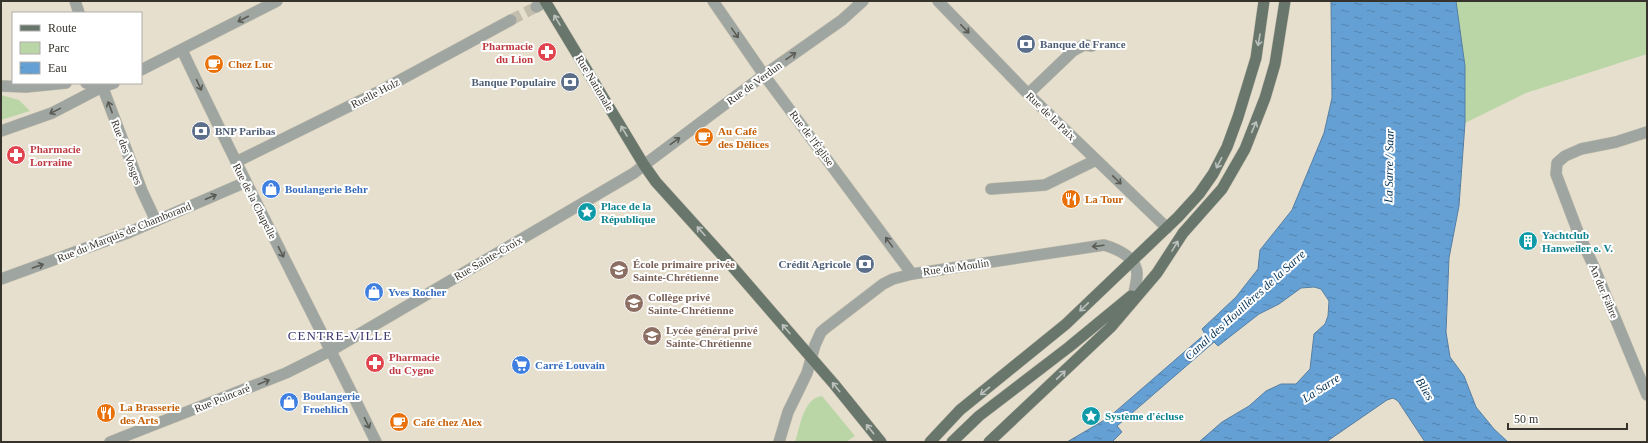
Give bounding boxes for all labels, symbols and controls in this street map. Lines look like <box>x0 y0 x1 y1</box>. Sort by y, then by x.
legend <box>12 12 142 84</box>
one-way arrow <box>552 14 560 26</box>
one-way arrow <box>237 16 249 23</box>
text: Route <box>48 21 77 35</box>
one-way arrow <box>960 24 970 34</box>
one-way arrow <box>731 27 739 38</box>
bank icon: Banque de France <box>1015 33 1037 55</box>
one-way arrow <box>1255 33 1263 46</box>
place label: Banque de France <box>1040 38 1126 50</box>
place label: Pharmacie du Lion <box>482 40 533 65</box>
text: Parc <box>48 41 69 55</box>
pharmacy icon: Pharmacie du Lion <box>536 41 558 63</box>
one-way arrow <box>785 52 796 60</box>
cafe icon: Chez Luc <box>203 53 225 75</box>
street label: Rue Nationale <box>574 53 616 113</box>
place label: Chez Luc <box>228 58 273 70</box>
street label: Rue de Verdun <box>724 59 784 107</box>
text: Eau <box>48 61 67 75</box>
bank icon: Banque Populaire <box>559 71 581 93</box>
street label: Ruelle Holz <box>349 76 401 110</box>
place label: Banque Populaire <box>472 76 556 88</box>
one-way arrow <box>196 79 203 91</box>
street label: Rue de la Paix <box>1024 90 1078 143</box>
one-way arrow <box>105 101 113 113</box>
one-way arrow <box>49 108 61 115</box>
street label: Rue de l'Église <box>787 108 837 168</box>
street label: Rue des Vosges <box>109 118 145 186</box>
bank icon: BNP Paribas <box>190 120 212 142</box>
one-way arrow <box>1251 121 1259 133</box>
place label: BNP Paribas <box>215 125 276 137</box>
one-way arrow <box>619 125 627 137</box>
place label: Au Café des Délices <box>718 125 770 150</box>
cafe icon: Au Café des Délices <box>693 126 715 148</box>
water label: La Sarre / Saar <box>1381 129 1397 204</box>
one-way arrow <box>669 137 680 145</box>
place label: Pharmacie Lorraine <box>30 143 81 168</box>
pharmacy icon: Pharmacie Lorraine <box>5 144 27 166</box>
one-way arrow <box>1215 157 1222 169</box>
street label: Rue de la Chapelle <box>231 161 279 241</box>
one-way arrow <box>1112 175 1122 185</box>
shop icon: Boulangerie Behr <box>260 178 282 200</box>
place label: Boulangerie Behr <box>285 183 368 195</box>
restaurant icon: La Tour <box>1060 188 1082 210</box>
one-way arrow <box>204 193 216 200</box>
place label: La Tour <box>1085 193 1123 205</box>
street label: Rue du Marquis de Chamborand <box>55 199 193 264</box>
place label: Place de la République <box>601 200 656 225</box>
place icon: Place de la République <box>576 201 598 223</box>
one-way arrow <box>696 226 705 237</box>
place label: Yachtclub Hanweiler e. V. <box>1542 229 1613 254</box>
building icon: Yachtclub Hanweiler e. V. <box>1517 230 1539 252</box>
street label: Rue Sainte-Croix <box>452 233 525 282</box>
one-way arrow <box>885 237 893 248</box>
one-way arrow <box>1171 241 1179 252</box>
one-way arrow <box>1092 242 1105 250</box>
one-way arrow <box>278 245 285 257</box>
water label: Canal des Houillères de la Sarre <box>1182 247 1309 363</box>
bank icon: Crédit Agricole <box>854 253 876 275</box>
street label: Rue du Moulin <box>922 256 990 278</box>
place label: École primaire privée Sainte-Chrétienne <box>633 258 735 283</box>
place label: Crédit Agricole <box>779 258 851 270</box>
school or university icon: École primaire privée Sainte-Chrétienne <box>608 259 630 281</box>
one-way arrow <box>31 262 44 269</box>
street label: An der Fähre <box>1587 262 1621 320</box>
shop icon: Yves Rocher <box>363 281 385 303</box>
place label: Yves Rocher <box>388 286 446 298</box>
place label: Collège privé Sainte-Chrétienne <box>648 291 734 316</box>
school or university icon: Collège privé Sainte-Chrétienne <box>623 292 645 314</box>
one-way arrow <box>1079 302 1089 312</box>
place label: Lycée général privé Sainte-Chrétienne <box>666 324 758 349</box>
one-way arrow <box>782 324 791 335</box>
school or university icon: Lycée général privé Sainte-Chrétienne <box>641 325 663 347</box>
district label: CENTRE-VILLE <box>288 328 392 343</box>
place label: Pharmacie du Cygne <box>389 351 440 376</box>
pharmacy icon: Pharmacie du Cygne <box>364 352 386 374</box>
supermarket icon: Carré Louvain <box>510 354 532 376</box>
place label: Carré Louvain <box>535 359 605 371</box>
one-way arrow <box>1056 370 1066 380</box>
water label: La Sarre <box>1299 370 1343 406</box>
water label: Blies <box>1413 375 1437 403</box>
one-way arrow <box>258 377 270 385</box>
street label: Rue Poincaré <box>192 381 252 415</box>
one-way arrow <box>832 382 841 392</box>
one-way arrow <box>979 386 990 395</box>
place label: Boulangerie Froehlich <box>303 390 360 415</box>
shop icon: Boulangerie Froehlich <box>278 391 300 413</box>
place label: La Brasserie des Arts <box>120 401 180 426</box>
restaurant icon: La Brasserie des Arts <box>95 402 117 424</box>
place icon: Système d'écluse <box>1080 405 1102 427</box>
scale bar <box>1508 405 1627 431</box>
place label: Système d'écluse <box>1105 410 1184 422</box>
cafe icon: Café chez Alex <box>388 411 410 433</box>
text: 50 m <box>1514 412 1539 426</box>
place label: Café chez Alex <box>413 416 483 428</box>
one-way arrow <box>364 417 371 429</box>
one-way arrow <box>865 423 874 434</box>

